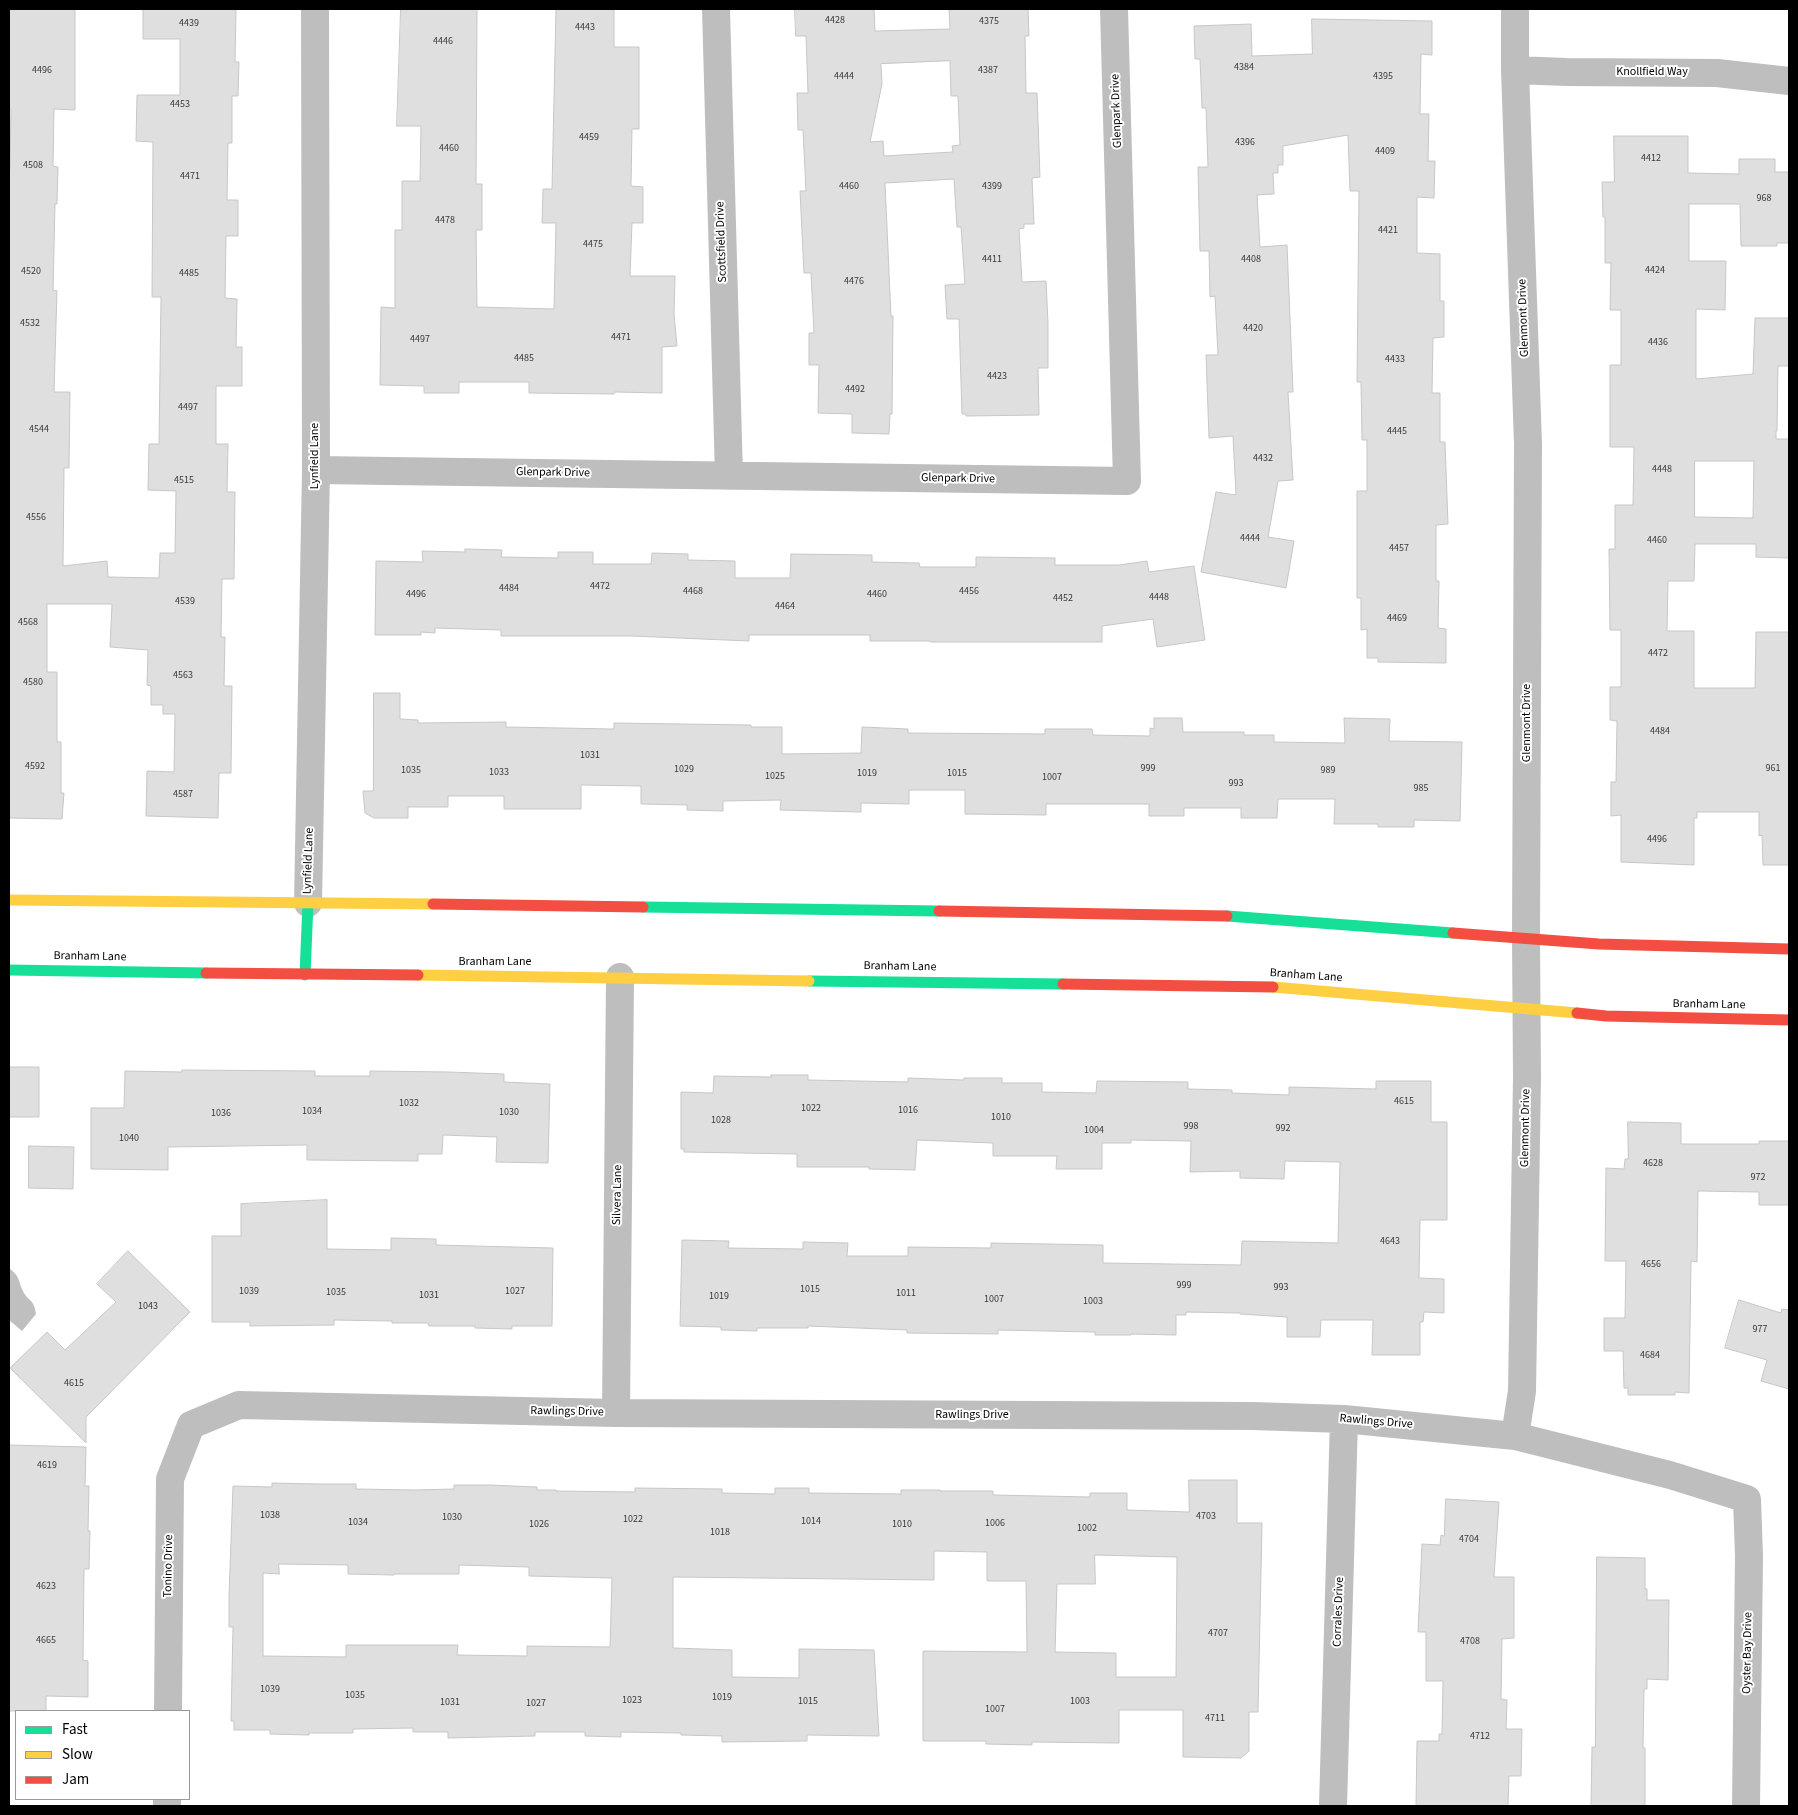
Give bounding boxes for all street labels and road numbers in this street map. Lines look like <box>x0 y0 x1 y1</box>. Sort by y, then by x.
street label: Knollfield Way <box>1616 65 1688 79</box>
street label: Glenpark Drive <box>1109 74 1125 148</box>
street label: Scottsfield Drive <box>713 201 731 283</box>
street label: Glenmont Drive <box>1515 279 1533 357</box>
street label: Lynfield Lane <box>308 423 322 489</box>
street label: Glenpark Drive <box>516 465 590 481</box>
street label: Glenpark Drive <box>921 471 995 487</box>
street label: Glenmont Drive <box>1520 684 1534 762</box>
street label: Lynfield Lane <box>301 828 317 894</box>
street label: Branham Lane <box>53 949 127 965</box>
street label: Branham Lane <box>459 955 531 969</box>
street label: Branham Lane <box>863 959 937 975</box>
street label: Branham Lane <box>1269 966 1343 986</box>
street label: Branham Lane <box>1672 997 1746 1013</box>
street label: Glenmont Drive <box>1518 1089 1534 1167</box>
street label: Silvera Lane <box>610 1165 626 1225</box>
street label: Rawlings Drive <box>530 1404 604 1420</box>
street label: Rawlings Drive <box>935 1408 1009 1422</box>
street label: Rawlings Drive <box>1339 1412 1413 1432</box>
street label: Tonino Drive <box>161 1534 177 1598</box>
street label: Corrales Drive <box>1331 1577 1347 1647</box>
street label: Oyster Bay Drive <box>1740 1612 1756 1694</box>

